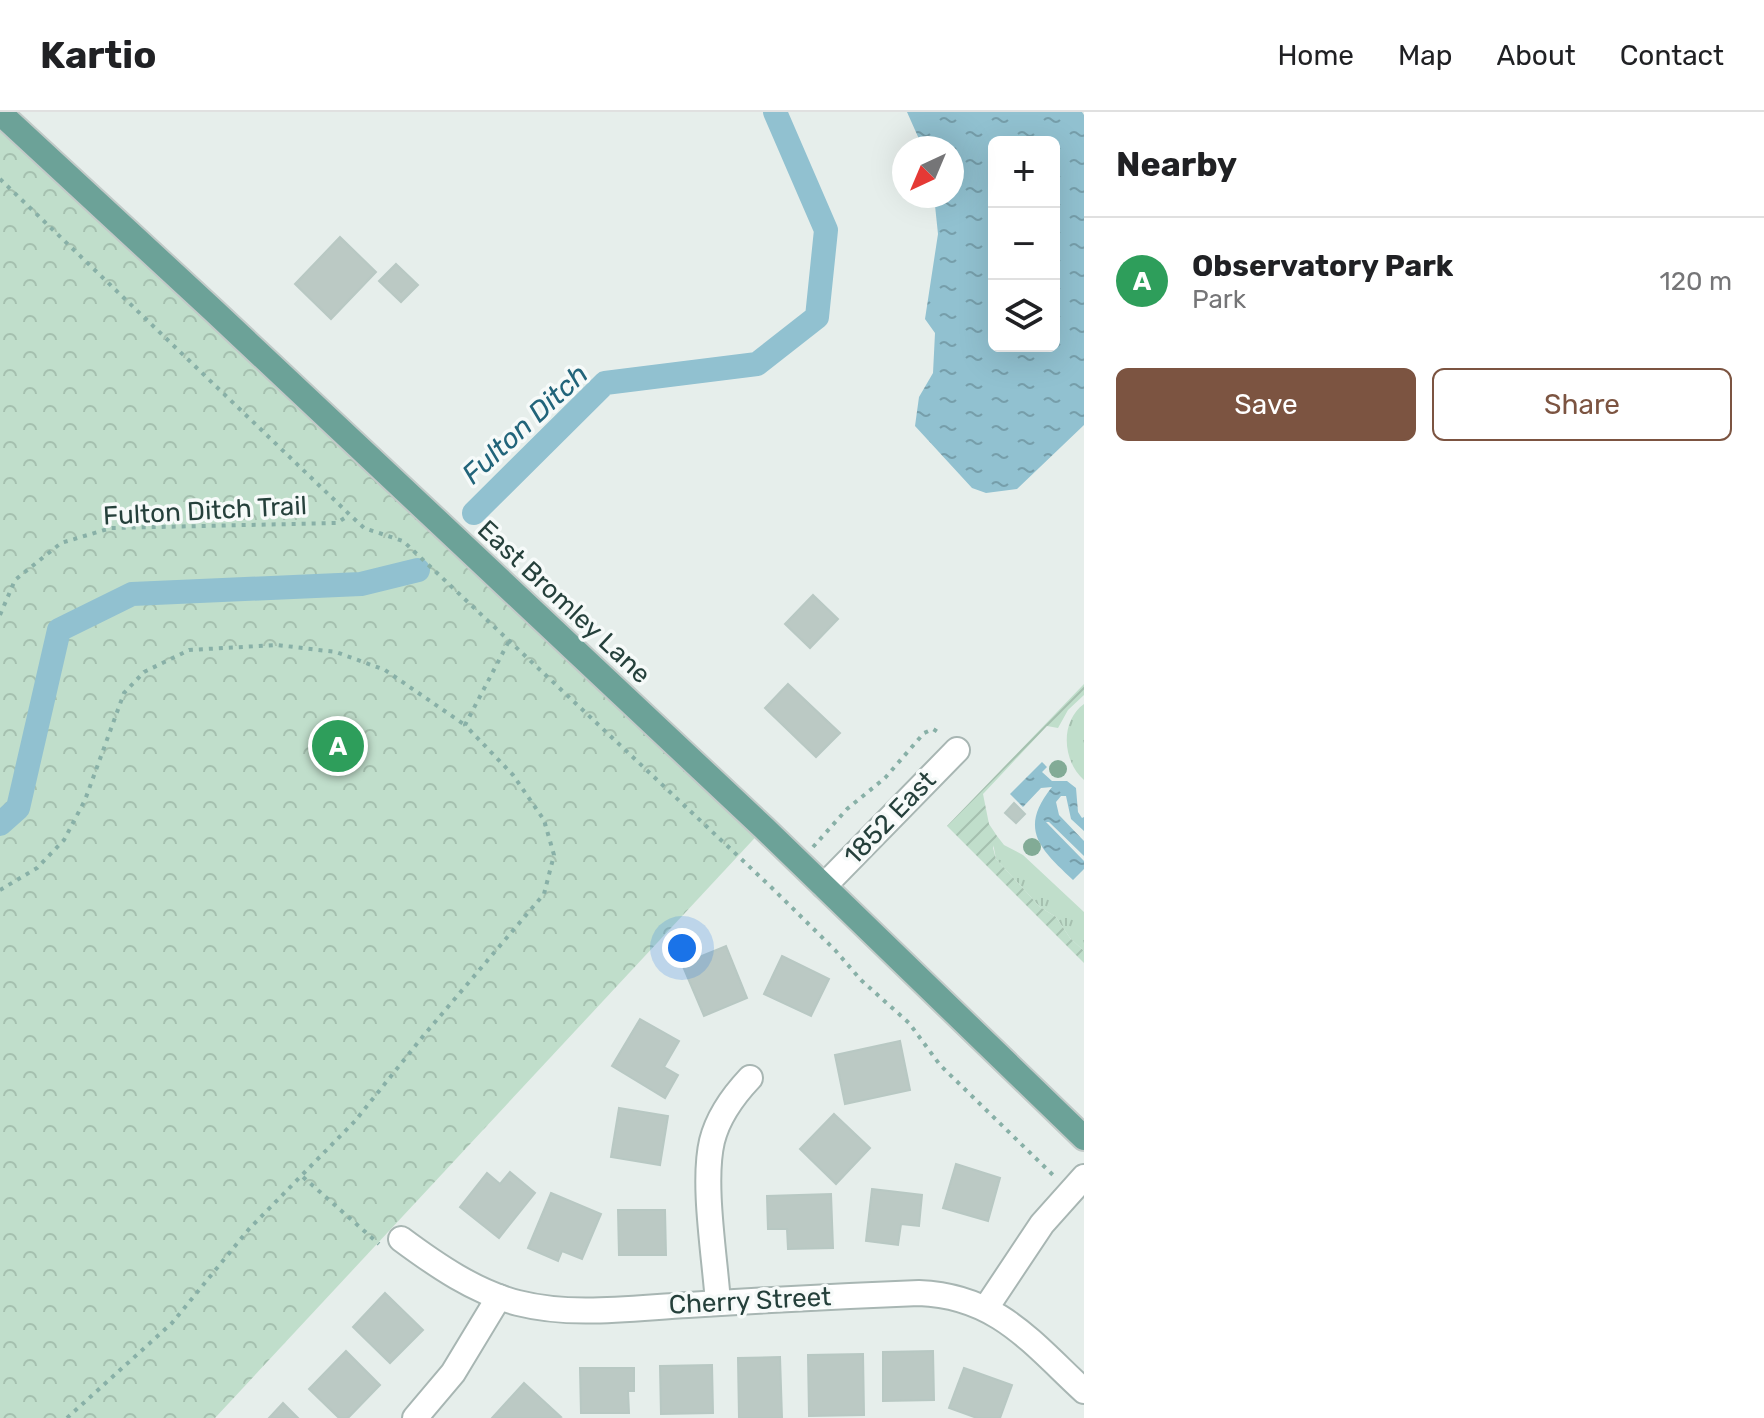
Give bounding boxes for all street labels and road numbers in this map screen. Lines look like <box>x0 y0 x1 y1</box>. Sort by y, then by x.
street label: Fulton Ditch Trail <box>102 490 308 532</box>
street label: East Bromley Lane <box>471 514 657 690</box>
street label: 1852 East <box>838 765 942 871</box>
street label: Cherry Street <box>668 1281 832 1321</box>

